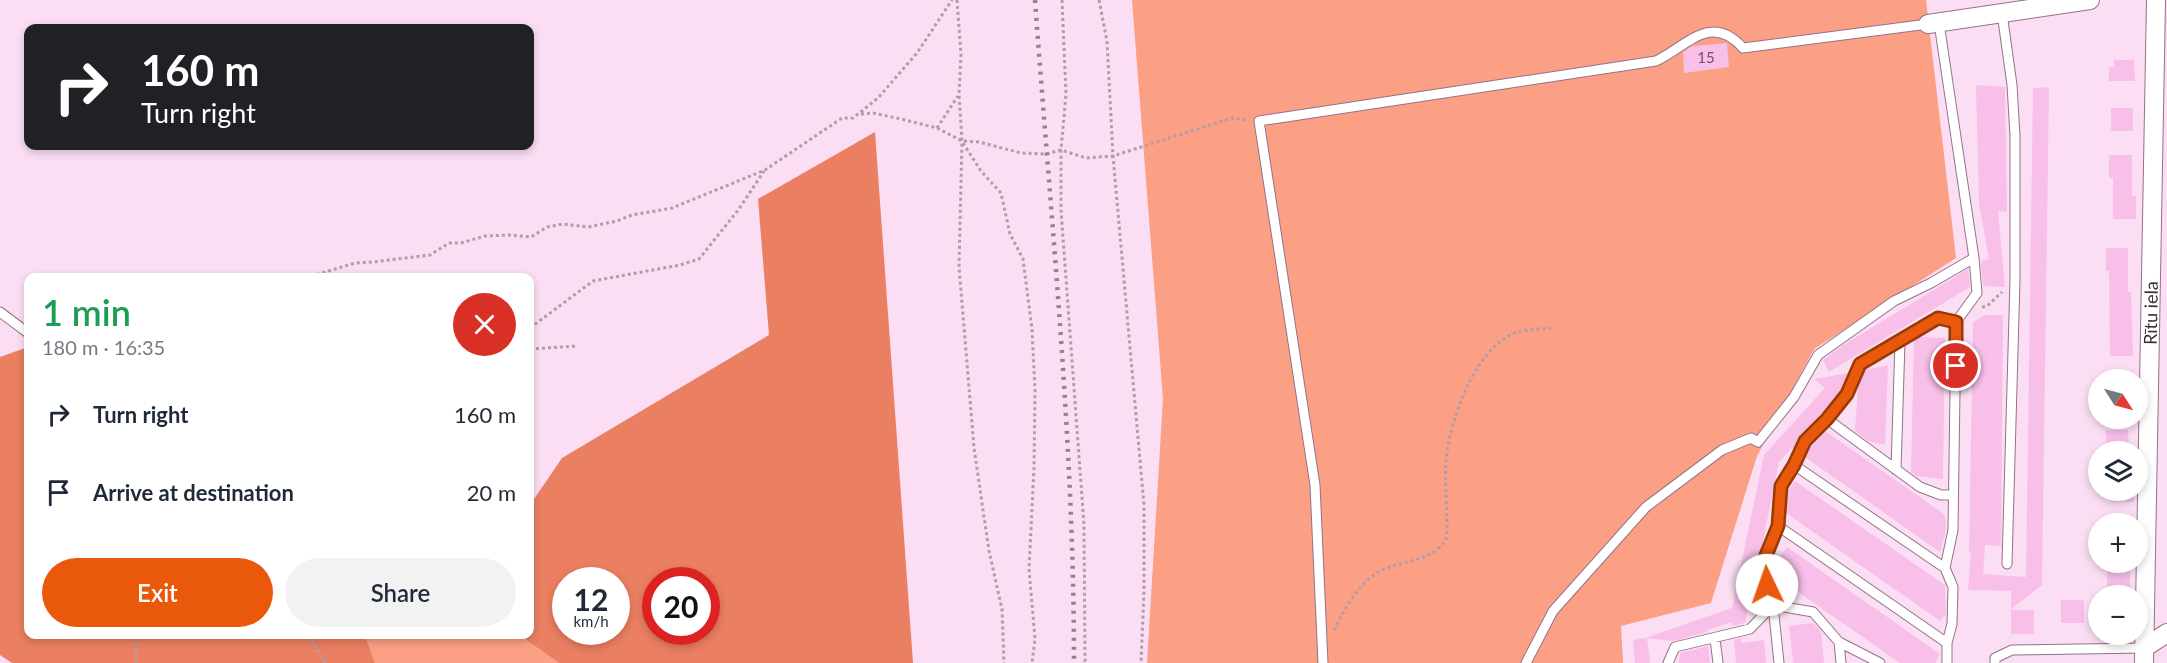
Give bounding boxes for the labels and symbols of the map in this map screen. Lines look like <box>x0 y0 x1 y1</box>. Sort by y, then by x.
house number: 15 <box>1697 48 1715 66</box>
street label: Rītu iela <box>2139 281 2162 345</box>
pin <box>1930 340 1981 391</box>
north arrow <box>2088 369 2148 429</box>
position arrow <box>1735 553 1799 617</box>
speed limit sign: 20 <box>642 567 720 645</box>

